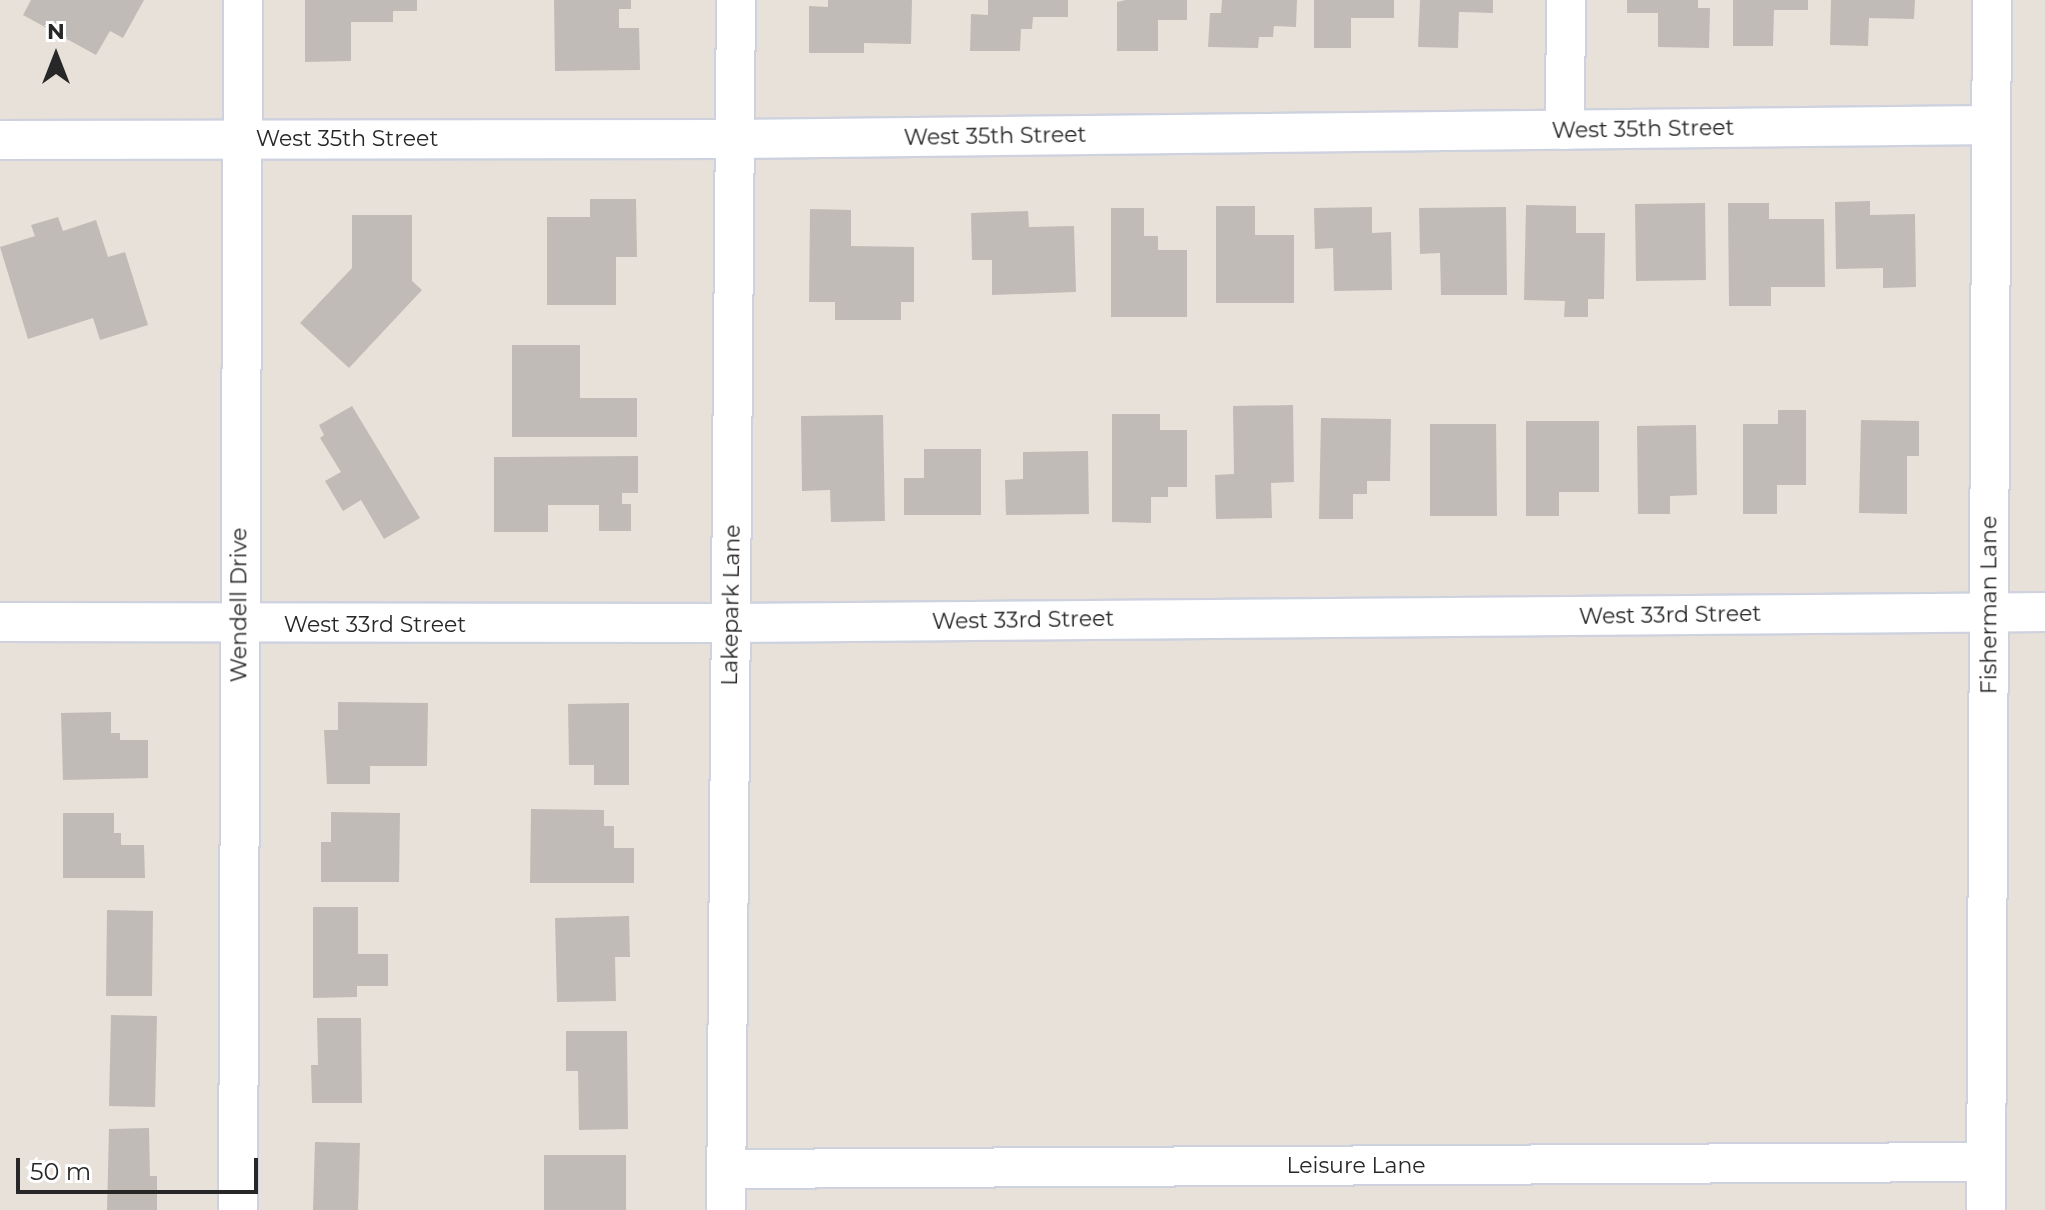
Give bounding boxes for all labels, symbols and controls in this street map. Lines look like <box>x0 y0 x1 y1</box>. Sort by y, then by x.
north arrow <box>16 16 96 96</box>
text: N <box>47 18 65 45</box>
street label: West 35th Street <box>1551 114 1735 144</box>
street label: West 35th Street <box>903 121 1087 151</box>
street label: West 35th Street <box>256 126 438 152</box>
street label: Fisherman Lane <box>1976 516 2002 694</box>
street label: Lakepark Lane <box>716 524 746 686</box>
street label: Wendell Drive <box>226 528 252 682</box>
street label: West 33rd Street <box>1579 600 1761 630</box>
street label: West 33rd Street <box>932 605 1114 635</box>
street label: West 33rd Street <box>284 612 466 638</box>
scale bar <box>20 1142 262 1192</box>
street label: Leisure Lane <box>1286 1153 1426 1179</box>
text: 50 m <box>30 1157 91 1186</box>

